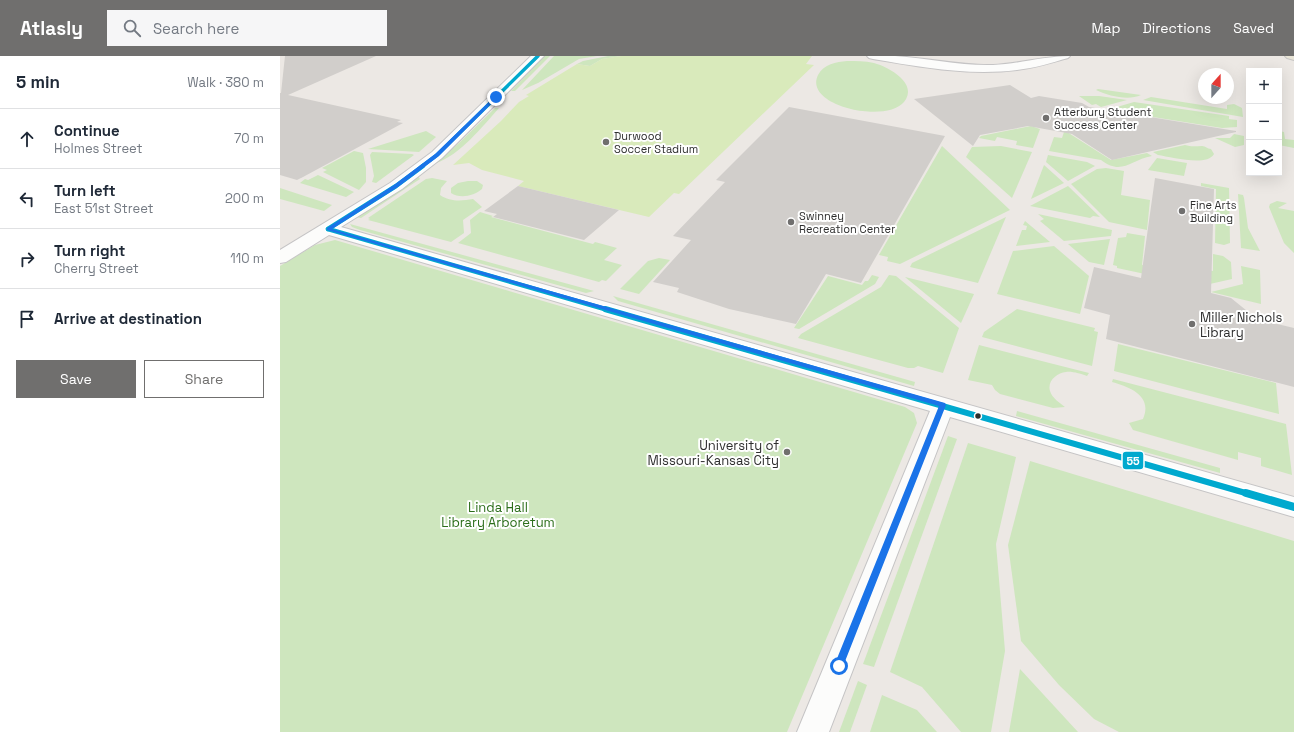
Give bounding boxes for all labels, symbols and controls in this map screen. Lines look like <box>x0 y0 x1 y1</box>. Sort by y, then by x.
search box <box>107 10 387 46</box>
text: Atlasly <box>20 16 83 41</box>
icon: search <box>121 17 143 39</box>
text: Search here <box>153 19 239 38</box>
text: Map <box>1091 19 1121 37</box>
text: Directions <box>1143 19 1211 37</box>
text: Saved <box>1233 19 1274 37</box>
north arrow <box>1198 68 1234 104</box>
map controls <box>1246 68 1282 176</box>
button: + <box>1246 68 1282 104</box>
text: 5 min <box>16 71 60 93</box>
text: Walk · 380 m <box>187 74 264 91</box>
route end <box>487 88 505 106</box>
button: − <box>1246 104 1282 140</box>
place label: Atterbury Student Success Center <box>1054 105 1152 132</box>
marker: Atterbury Student Success Center <box>1041 113 1051 123</box>
text: Continue <box>54 121 120 140</box>
icon: ahead <box>16 128 38 150</box>
place label: Durwood Soccer Stadium <box>614 129 698 156</box>
text: 70 m <box>234 130 264 147</box>
marker: Durwood Soccer Stadium <box>601 137 611 147</box>
text: Holmes Street <box>54 140 143 157</box>
button: layers <box>1246 140 1282 176</box>
text: Turn left <box>54 181 116 200</box>
icon: left <box>16 188 38 210</box>
text: 200 m <box>225 190 264 207</box>
place label: Fine Arts Building <box>1190 198 1237 225</box>
text: East 51st Street <box>54 200 154 217</box>
marker: Fine Arts Building <box>1177 206 1187 216</box>
place label: Swinney Recreation Center <box>799 209 895 236</box>
marker: Swinney Recreation Center <box>786 217 796 227</box>
text: Turn right <box>54 241 125 260</box>
icon: right <box>16 248 38 270</box>
text: 110 m <box>230 250 264 267</box>
text: Cherry Street <box>54 260 139 277</box>
icon: arrive <box>16 308 38 330</box>
text: Arrive at destination <box>54 309 202 328</box>
place label: Miller Nichols Library <box>1200 309 1283 341</box>
marker: Miller Nichols Library <box>1187 319 1197 329</box>
button: Save <box>16 360 136 398</box>
button: Share <box>144 360 264 398</box>
unlabelled marker <box>973 411 983 421</box>
place label: University of Missouri-Kansas City <box>648 437 779 469</box>
marker: University of Missouri-Kansas City <box>782 447 792 457</box>
line badge: 55 <box>1122 451 1144 470</box>
text: 55 <box>1126 454 1140 468</box>
park label: Linda Hall Library Arboretum <box>441 499 555 531</box>
route start <box>830 657 848 675</box>

